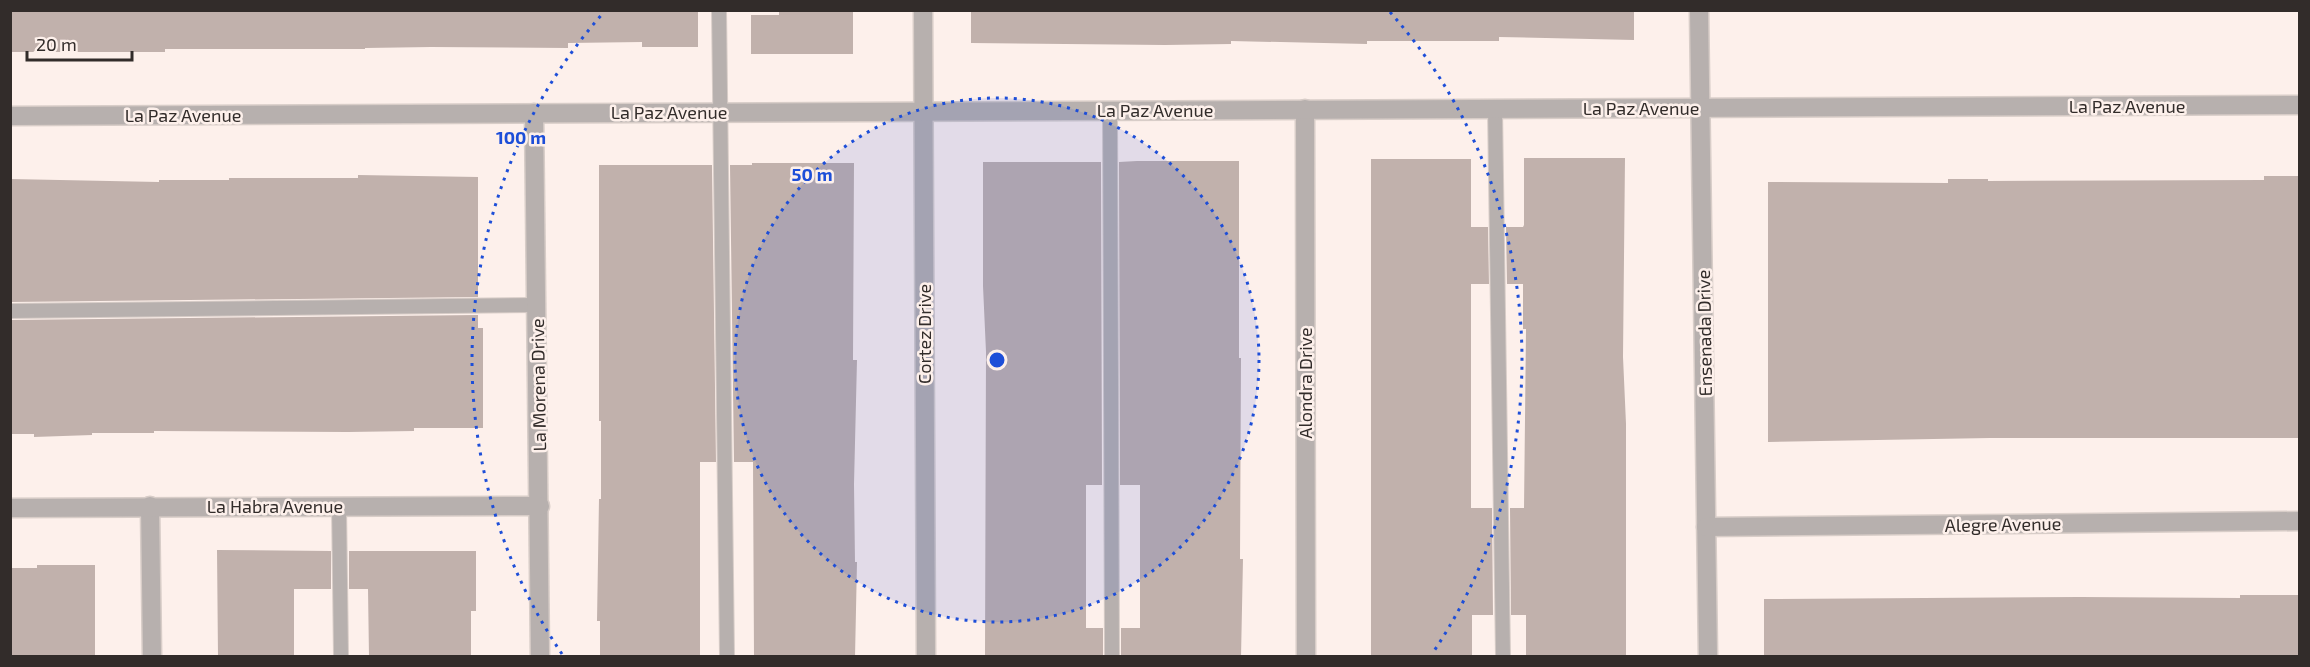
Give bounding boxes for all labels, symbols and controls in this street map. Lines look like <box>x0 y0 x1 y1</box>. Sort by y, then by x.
scale bar <box>27 24 132 62</box>
text: 20 m <box>36 33 77 55</box>
street label: La Paz Avenue <box>2069 95 2185 117</box>
street label: La Paz Avenue <box>1583 97 1699 119</box>
street label: La Paz Avenue <box>1097 99 1213 121</box>
street label: La Paz Avenue <box>611 101 727 123</box>
street label: La Paz Avenue <box>125 104 241 126</box>
text: 100 m <box>496 126 546 148</box>
text: 50 m <box>791 163 833 185</box>
street label: Ensenada Drive <box>1692 269 1716 397</box>
street label: Cortez Drive <box>913 284 935 384</box>
street label: La Morena Drive <box>526 318 550 452</box>
street label: Alondra Drive <box>1294 327 1316 439</box>
centre of rings <box>987 350 1007 370</box>
street label: La Habra Avenue <box>207 495 343 517</box>
street label: Alegre Avenue <box>1944 512 2062 536</box>

